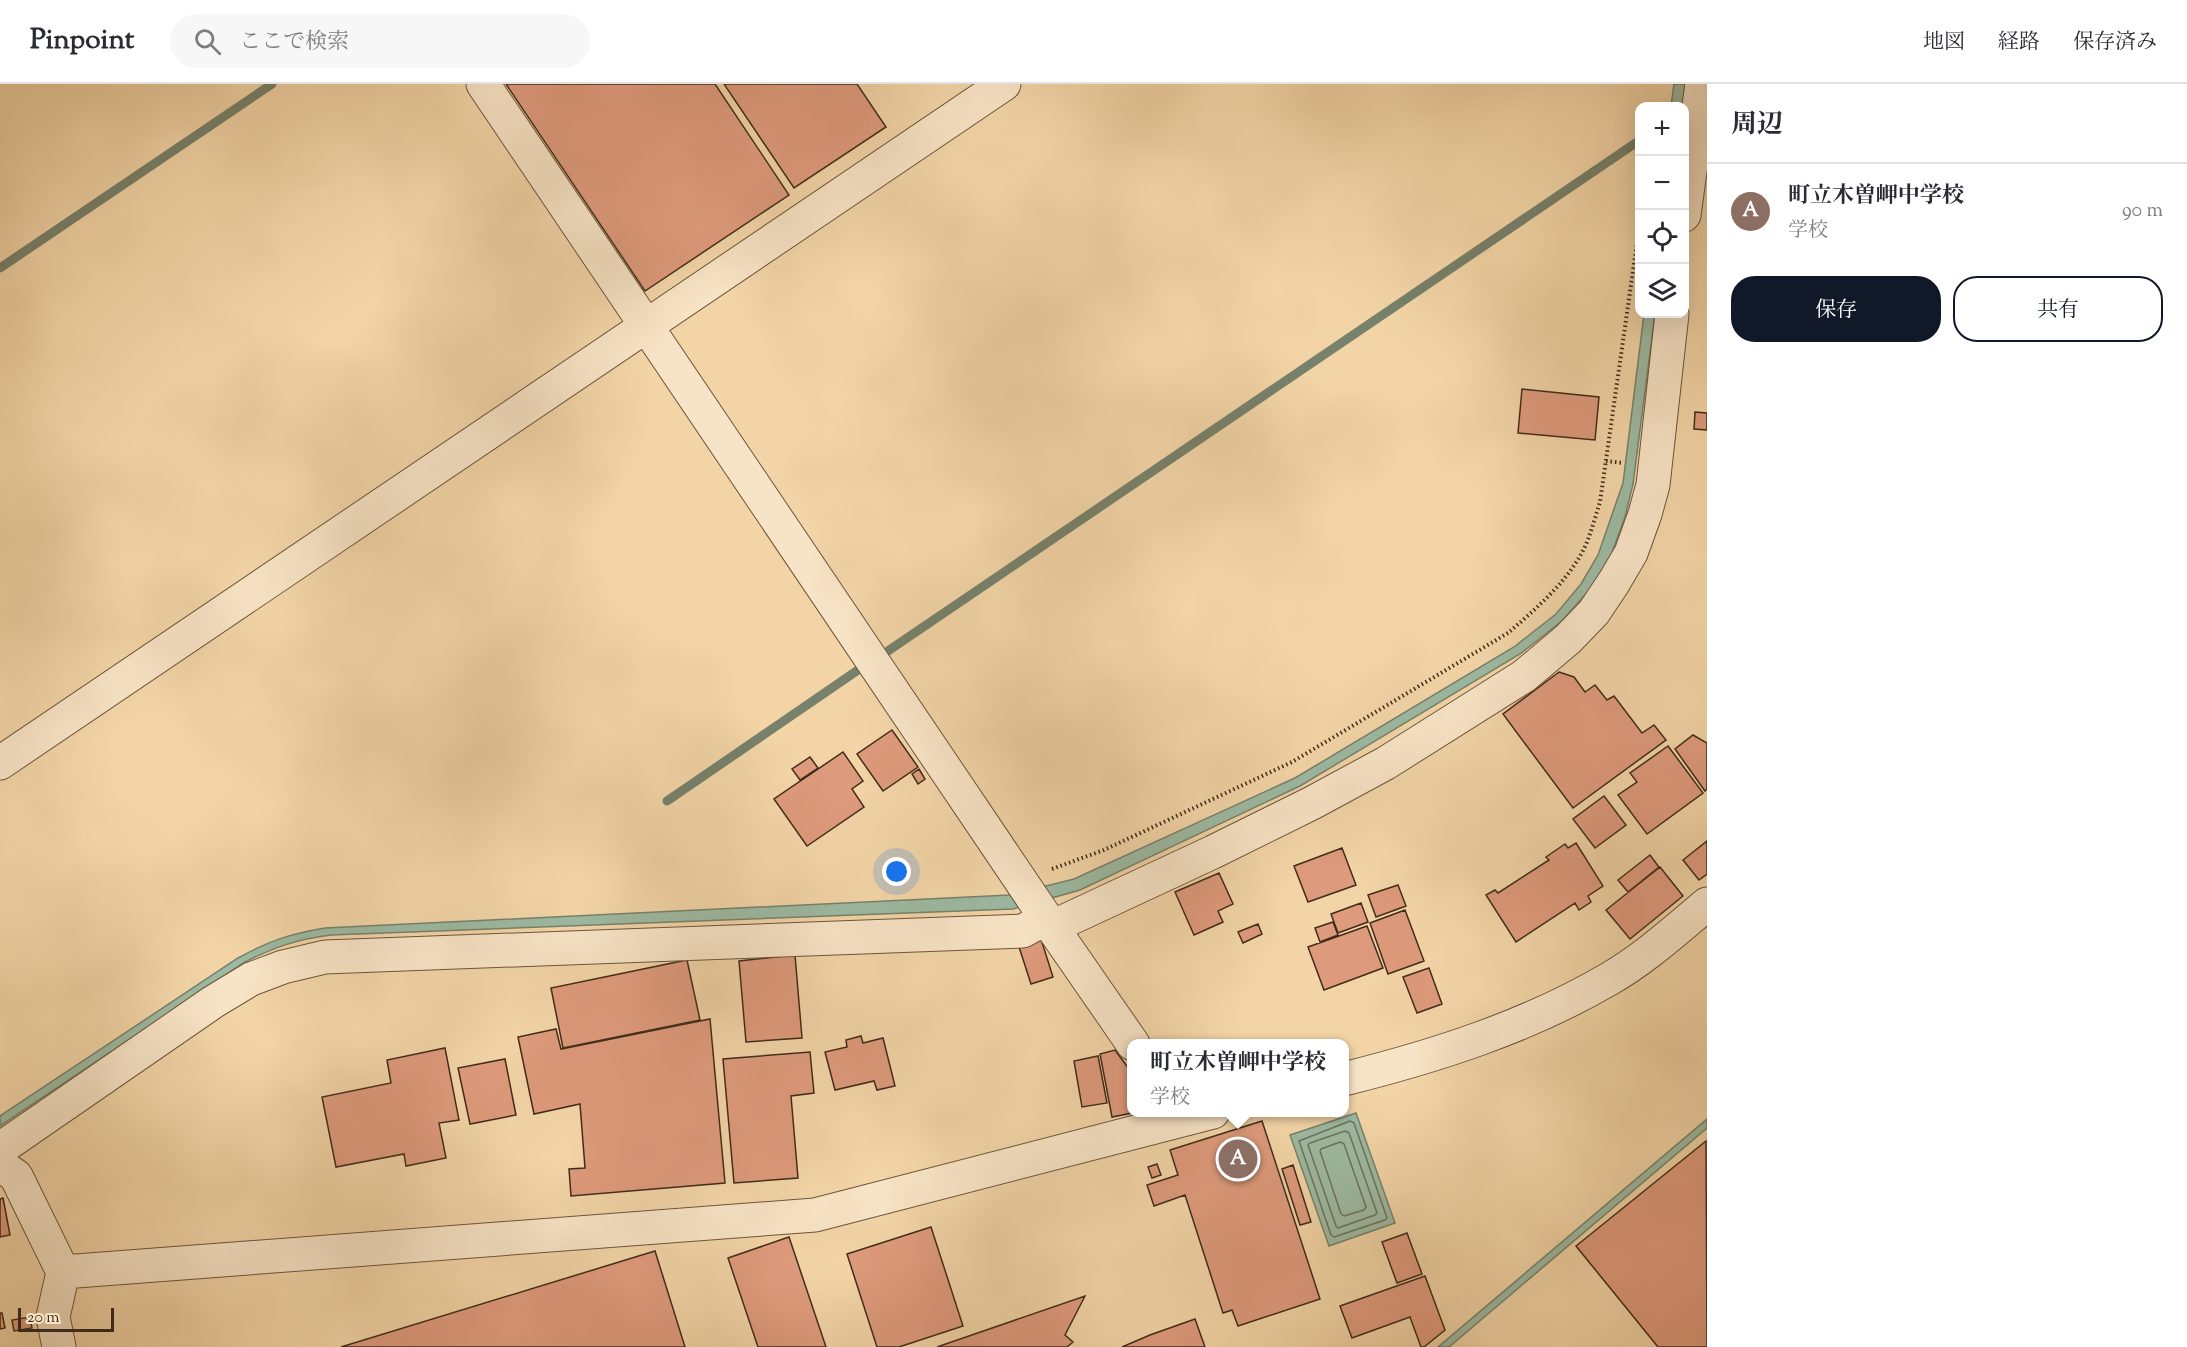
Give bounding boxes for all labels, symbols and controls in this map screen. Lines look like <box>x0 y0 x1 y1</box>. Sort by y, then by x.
search box <box>170 14 590 68</box>
text: Pinpoint <box>30 21 134 61</box>
icon: search <box>191 25 224 58</box>
text: ここで検索 <box>239 27 349 59</box>
text: 地図 <box>1923 28 1965 58</box>
text: 経路 <box>1998 28 2040 58</box>
text: 保存済み <box>2073 28 2157 58</box>
map controls <box>1635 102 1689 318</box>
button: + <box>1635 102 1689 156</box>
text: 周辺 <box>1731 107 1783 144</box>
button: − <box>1635 156 1689 210</box>
text: 町立木曽岬中学校 <box>1788 181 1964 213</box>
text: A <box>1742 197 1759 226</box>
text: 90 m <box>2122 197 2163 226</box>
button: locate <box>1635 210 1689 264</box>
text: 学校 <box>1788 217 1828 246</box>
button: layers <box>1635 264 1689 318</box>
button: 保存 <box>1731 276 1941 342</box>
button: 共有 <box>1953 276 2163 342</box>
your location <box>882 857 911 886</box>
popup <box>1127 1039 1349 1117</box>
text: 町立木曽岬中学校 <box>1150 1048 1326 1080</box>
text: 学校 <box>1150 1084 1190 1113</box>
pin: A <box>1218 1136 1258 1182</box>
scale bar <box>18 1305 114 1332</box>
text: 20 m <box>27 1307 60 1330</box>

